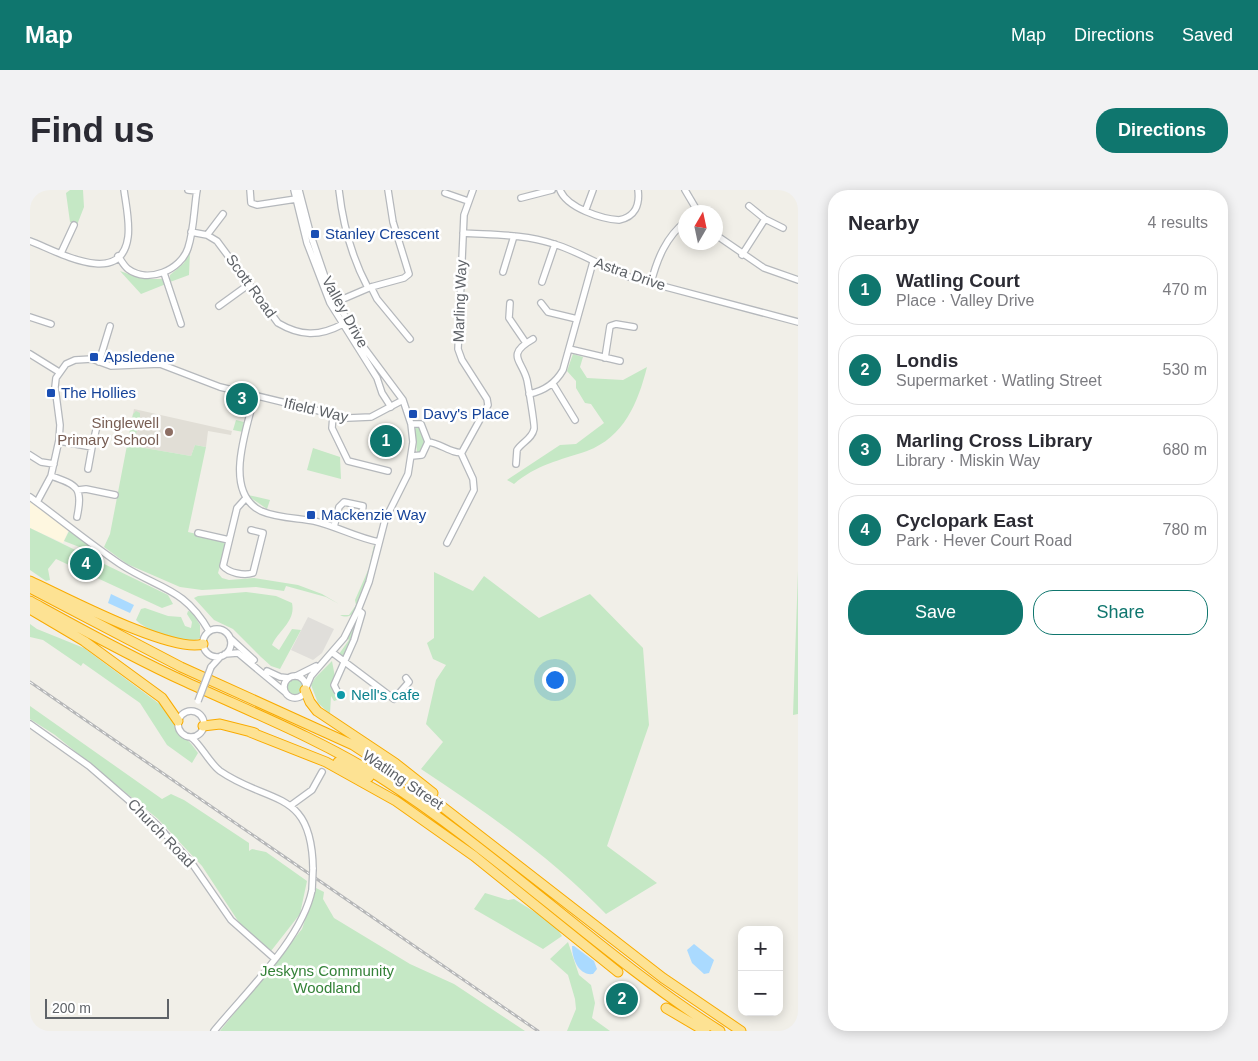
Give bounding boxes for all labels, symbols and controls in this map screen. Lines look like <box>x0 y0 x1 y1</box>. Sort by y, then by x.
text: Map <box>25 21 73 48</box>
text: Map <box>1011 25 1046 45</box>
text: Directions <box>1074 25 1154 45</box>
text: Saved <box>1182 25 1233 45</box>
button: Directions <box>1096 108 1228 153</box>
text: Find us <box>30 110 154 149</box>
north arrow <box>678 205 723 250</box>
text: Nearby <box>848 211 919 234</box>
text: 4 results <box>1148 214 1208 231</box>
place label: Stanley Crescent <box>325 225 440 242</box>
marker: Stanley Crescent <box>309 228 321 240</box>
street label: Scott Road <box>223 251 280 321</box>
street label: Astra Drive <box>592 253 668 294</box>
street label: Marling Way <box>450 259 469 343</box>
text: Watling Court <box>896 270 1020 291</box>
street label: Valley Drive <box>319 273 372 350</box>
text: 1 <box>861 281 869 298</box>
text: 470 m <box>1163 281 1207 298</box>
text: Place · Valley Drive <box>896 292 1034 309</box>
place label: Apsledene <box>104 348 175 365</box>
text: Londis <box>896 350 958 371</box>
marker: Apsledene <box>88 351 100 363</box>
text: 2 <box>861 361 869 378</box>
text: 530 m <box>1163 361 1207 378</box>
text: Supermarket · Watling Street <box>896 372 1102 389</box>
pin: 3 <box>226 380 258 418</box>
place label: The Hollies <box>61 384 136 401</box>
marker: The Hollies <box>45 387 57 399</box>
street label: Ifield Way <box>282 394 350 425</box>
place label: Davy's Place <box>423 405 509 422</box>
marker: Davy's Place <box>407 408 419 420</box>
place label: Singlewell Primary School <box>57 414 159 448</box>
pin: 1 <box>370 422 402 460</box>
marker: Singlewell Primary School <box>163 426 175 438</box>
text: Marling Cross Library <box>896 430 1092 451</box>
text: 3 <box>861 441 869 458</box>
text: 680 m <box>1163 441 1207 458</box>
text: Library · Miskin Way <box>896 452 1040 469</box>
place label: Mackenzie Way <box>321 506 427 523</box>
marker: Mackenzie Way <box>305 509 317 521</box>
text: Cyclopark East <box>896 510 1033 531</box>
text: 4 <box>861 521 869 538</box>
text: 780 m <box>1163 521 1207 538</box>
text: Park · Hever Court Road <box>896 532 1072 549</box>
pin: 4 <box>70 545 102 583</box>
button: Save <box>848 590 1023 635</box>
button: Share <box>1033 590 1208 635</box>
your location <box>542 667 568 693</box>
place label: Nell's cafe <box>351 686 420 703</box>
marker: Nell's cafe <box>335 689 347 701</box>
street label: Watling Street <box>360 746 448 813</box>
street label: Church Road <box>125 795 198 870</box>
map controls <box>738 926 783 1016</box>
button: + <box>738 926 783 971</box>
park label: Jeskyns Community Woodland <box>260 962 395 996</box>
button: − <box>738 971 783 1016</box>
pin: 2 <box>606 980 638 1018</box>
scale bar <box>45 996 169 1019</box>
text: 200 m <box>52 1000 91 1016</box>

